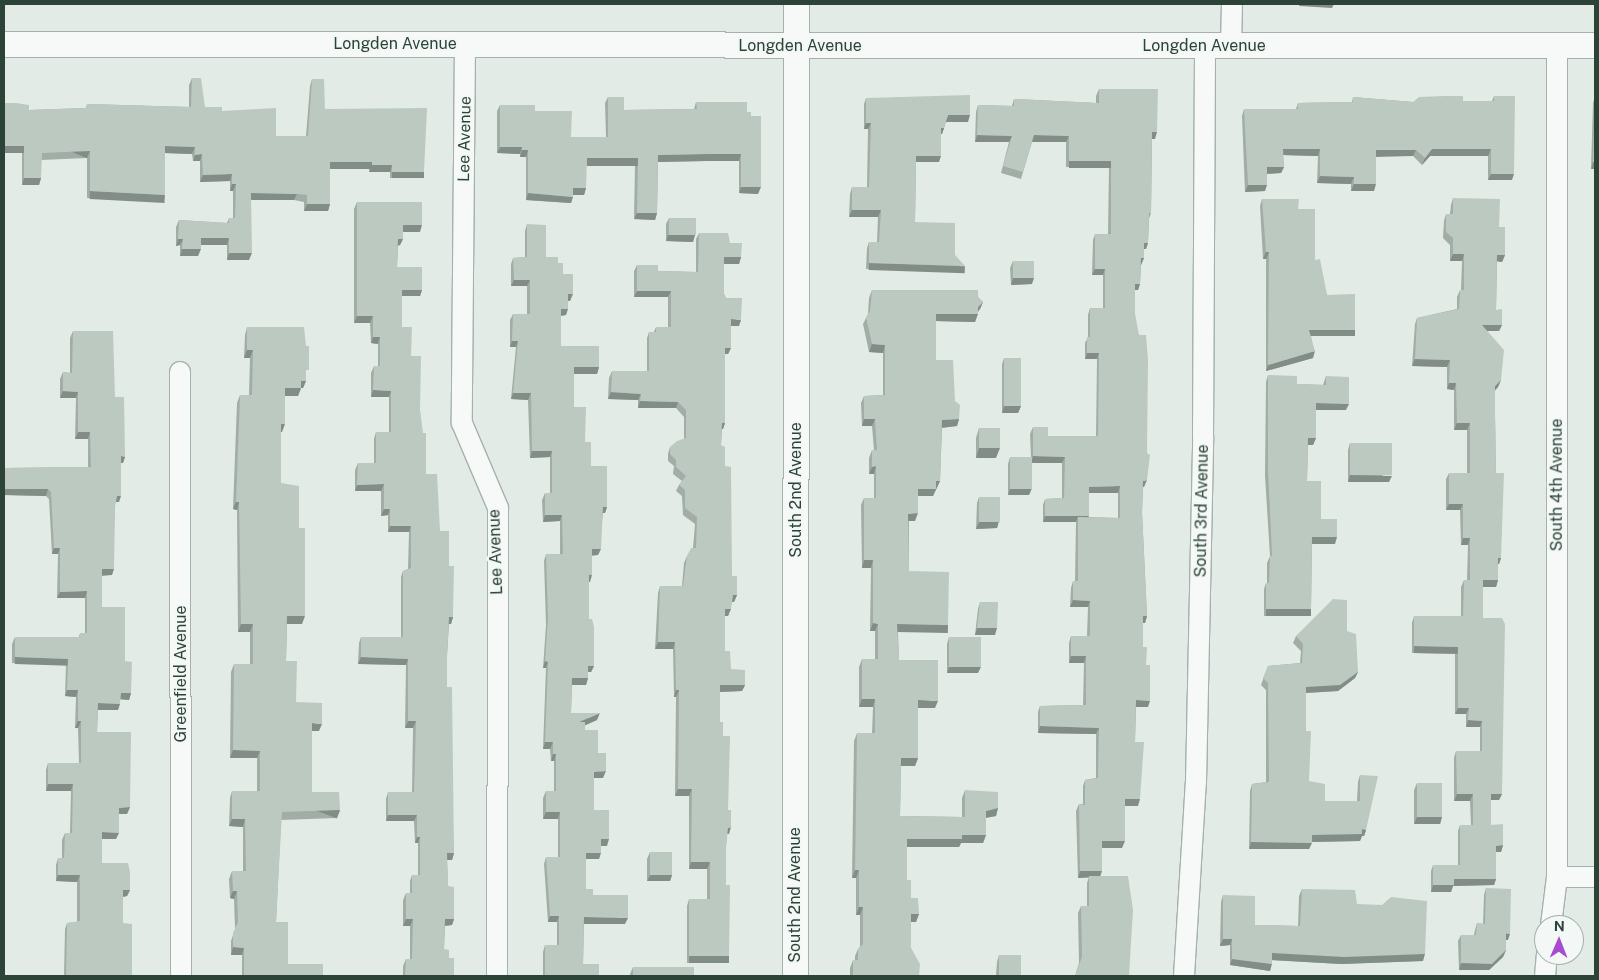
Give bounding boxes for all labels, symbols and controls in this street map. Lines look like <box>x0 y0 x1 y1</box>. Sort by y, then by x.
street label: Longden Avenue <box>333 34 457 54</box>
street label: Longden Avenue <box>738 36 862 56</box>
street label: Longden Avenue <box>1142 36 1266 56</box>
street label: Lee Avenue <box>455 96 475 182</box>
street label: South 4th Avenue <box>1547 419 1567 551</box>
street label: South 2nd Avenue <box>786 422 806 558</box>
street label: South 3rd Avenue <box>1191 444 1213 578</box>
street label: Lee Avenue <box>485 509 507 595</box>
street label: Greenfield Avenue <box>171 605 191 743</box>
street label: South 2nd Avenue <box>785 827 805 963</box>
north arrow <box>1534 915 1584 965</box>
text: N <box>1554 918 1565 934</box>

